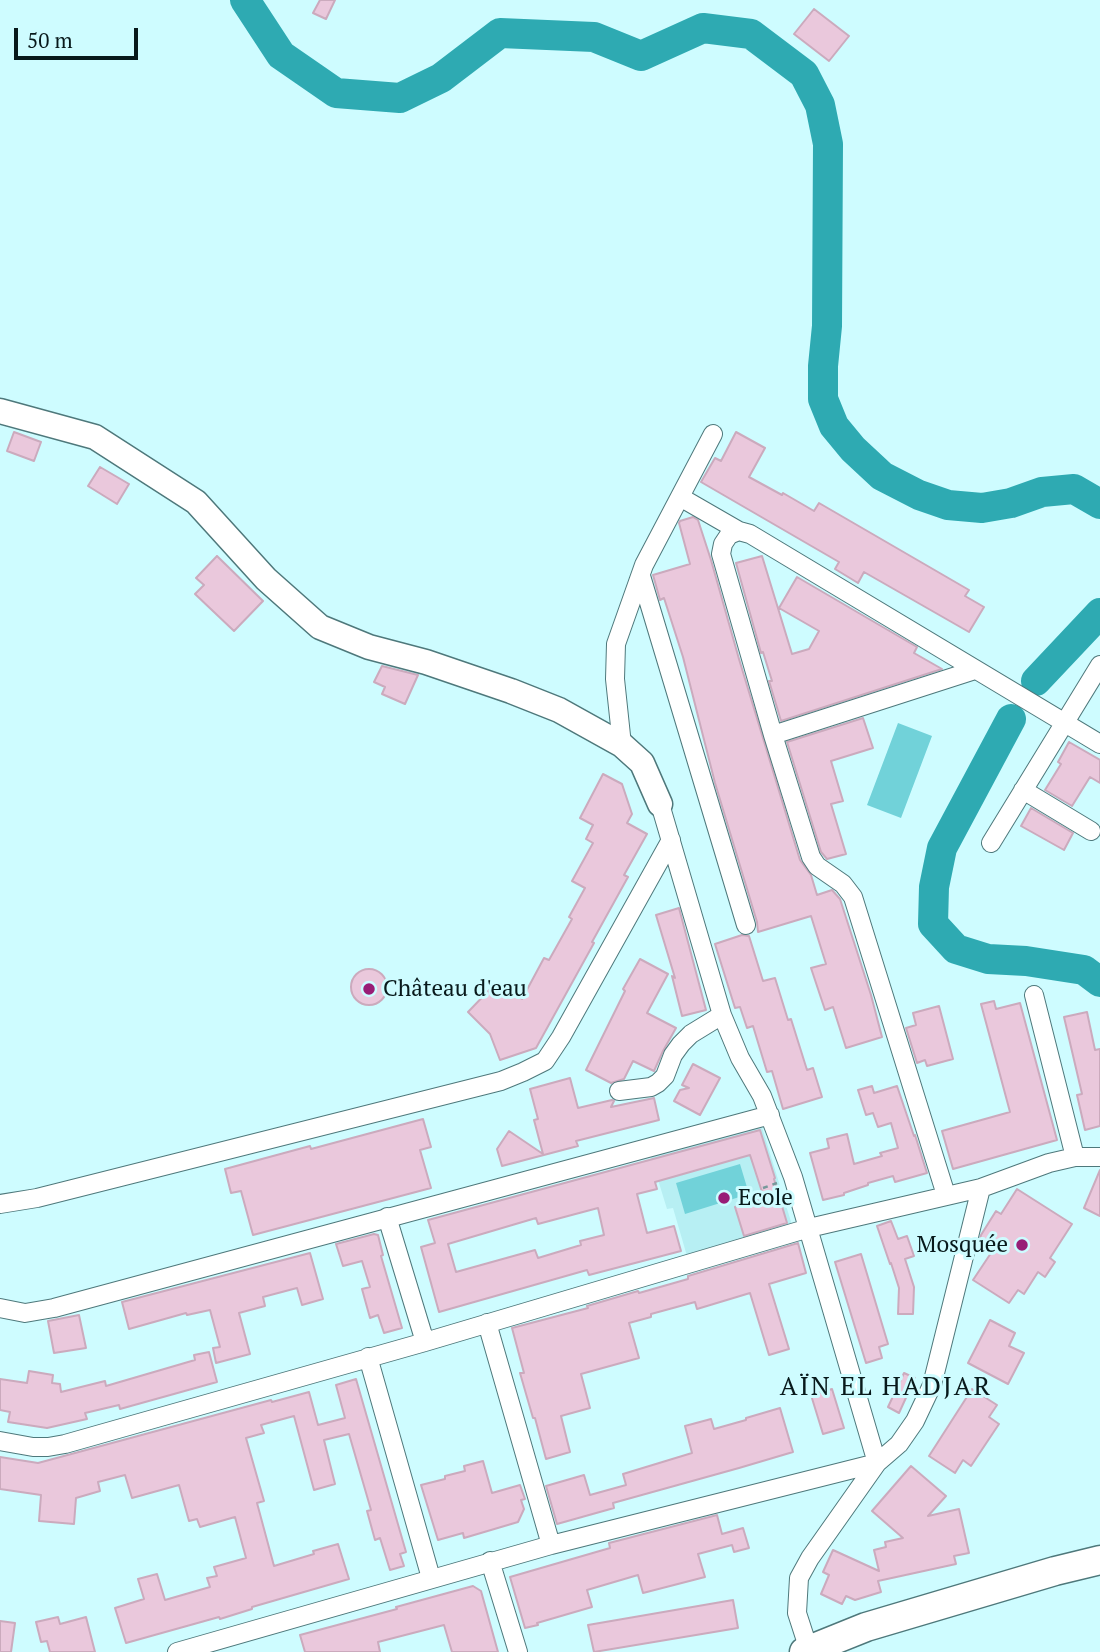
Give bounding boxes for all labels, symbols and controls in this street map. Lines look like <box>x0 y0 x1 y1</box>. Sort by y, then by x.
scale bar <box>18 14 142 58</box>
text: 50 m <box>27 26 73 54</box>
place label: Château d'eau <box>383 975 527 1003</box>
marker: Château d'eau <box>361 981 377 997</box>
place label: Ecole <box>738 1184 793 1212</box>
marker: Ecole <box>716 1190 732 1206</box>
place label: Mosquée <box>916 1231 1008 1259</box>
marker: Mosquée <box>1014 1237 1030 1253</box>
district label: AÏN EL HADJAR <box>781 1372 991 1404</box>

